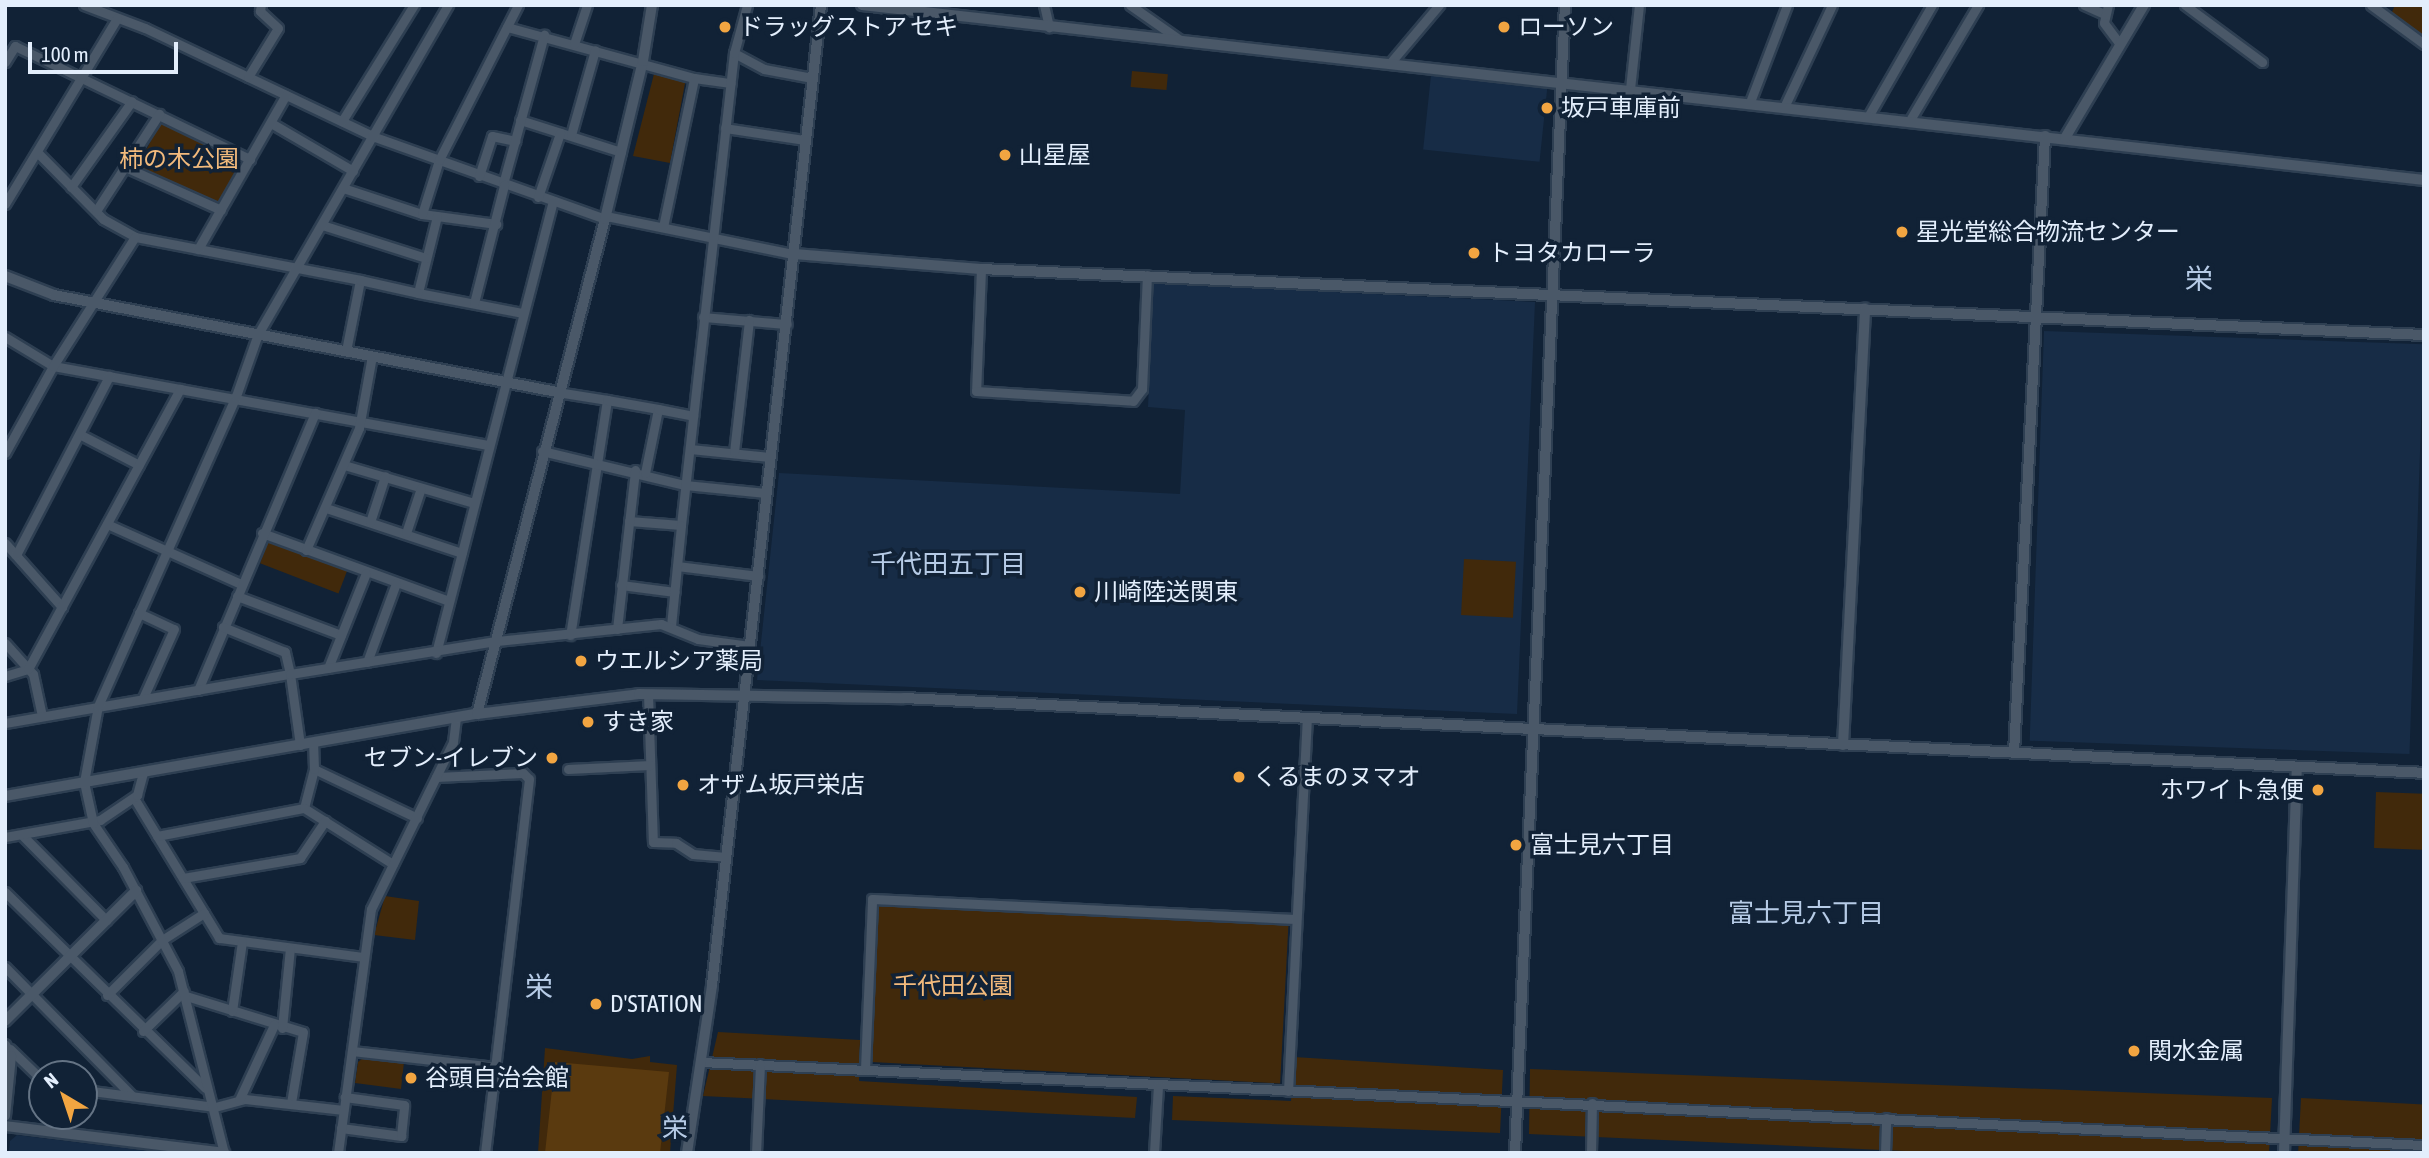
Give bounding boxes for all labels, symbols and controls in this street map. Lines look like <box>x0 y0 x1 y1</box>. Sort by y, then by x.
place label: ドラッグストア セキ <box>739 13 958 41</box>
place label: ローソン <box>1518 13 1614 41</box>
marker: ドラッグストア セキ <box>717 19 733 35</box>
marker: ローソン <box>1496 19 1512 35</box>
scale bar <box>32 28 182 72</box>
text: 100 m <box>41 42 89 66</box>
place label: 坂戸車庫前 <box>1561 94 1681 122</box>
marker: 坂戸車庫前 <box>1539 100 1555 116</box>
place label: 山星屋 <box>1019 141 1091 169</box>
park label: 柿の木公園 <box>119 145 239 173</box>
marker: 山星屋 <box>997 147 1013 163</box>
place label: 星光堂総合物流センター <box>1916 218 2180 246</box>
marker: 星光堂総合物流センター <box>1894 224 1910 240</box>
place label: トヨタカローラ <box>1488 239 1656 267</box>
marker: トヨタカローラ <box>1466 245 1482 261</box>
district label: 栄 <box>2185 262 2213 296</box>
district label: 千代田五丁目 <box>870 549 1026 581</box>
place label: 川崎陸送関東 <box>1094 578 1238 606</box>
marker: 川崎陸送関東 <box>1072 584 1088 600</box>
place label: ウエルシア薬局 <box>595 647 763 675</box>
marker: ウエルシア薬局 <box>573 653 589 669</box>
place label: すき家 <box>602 708 674 736</box>
marker: すき家 <box>580 714 596 730</box>
place label: セブン-イレブン <box>364 744 538 772</box>
marker: セブン-イレブン <box>544 750 560 766</box>
place label: くるまのヌマオ <box>1253 763 1421 791</box>
marker: くるまのヌマオ <box>1231 769 1247 785</box>
place label: オザム坂戸栄店 <box>697 771 865 799</box>
place label: ホワイト急便 <box>2160 776 2304 804</box>
marker: オザム坂戸栄店 <box>675 777 691 793</box>
marker: ホワイト急便 <box>2310 782 2326 798</box>
place label: 富士見六丁目 <box>1530 831 1674 859</box>
marker: 富士見六丁目 <box>1508 837 1524 853</box>
district label: 富士見六丁目 <box>1728 898 1884 930</box>
district label: 栄 <box>525 970 553 1004</box>
park label: 千代田公園 <box>893 972 1013 1000</box>
place label: D'STATION <box>610 990 703 1018</box>
marker: D'STATION <box>588 996 604 1012</box>
place label: 関水金属 <box>2148 1037 2244 1065</box>
marker: 関水金属 <box>2126 1043 2142 1059</box>
north arrow <box>28 1060 98 1130</box>
place label: 谷頭自治会館 <box>425 1064 569 1092</box>
text: N <box>40 1068 62 1092</box>
marker: 谷頭自治会館 <box>403 1070 419 1086</box>
district label: 栄 <box>662 1113 688 1145</box>

